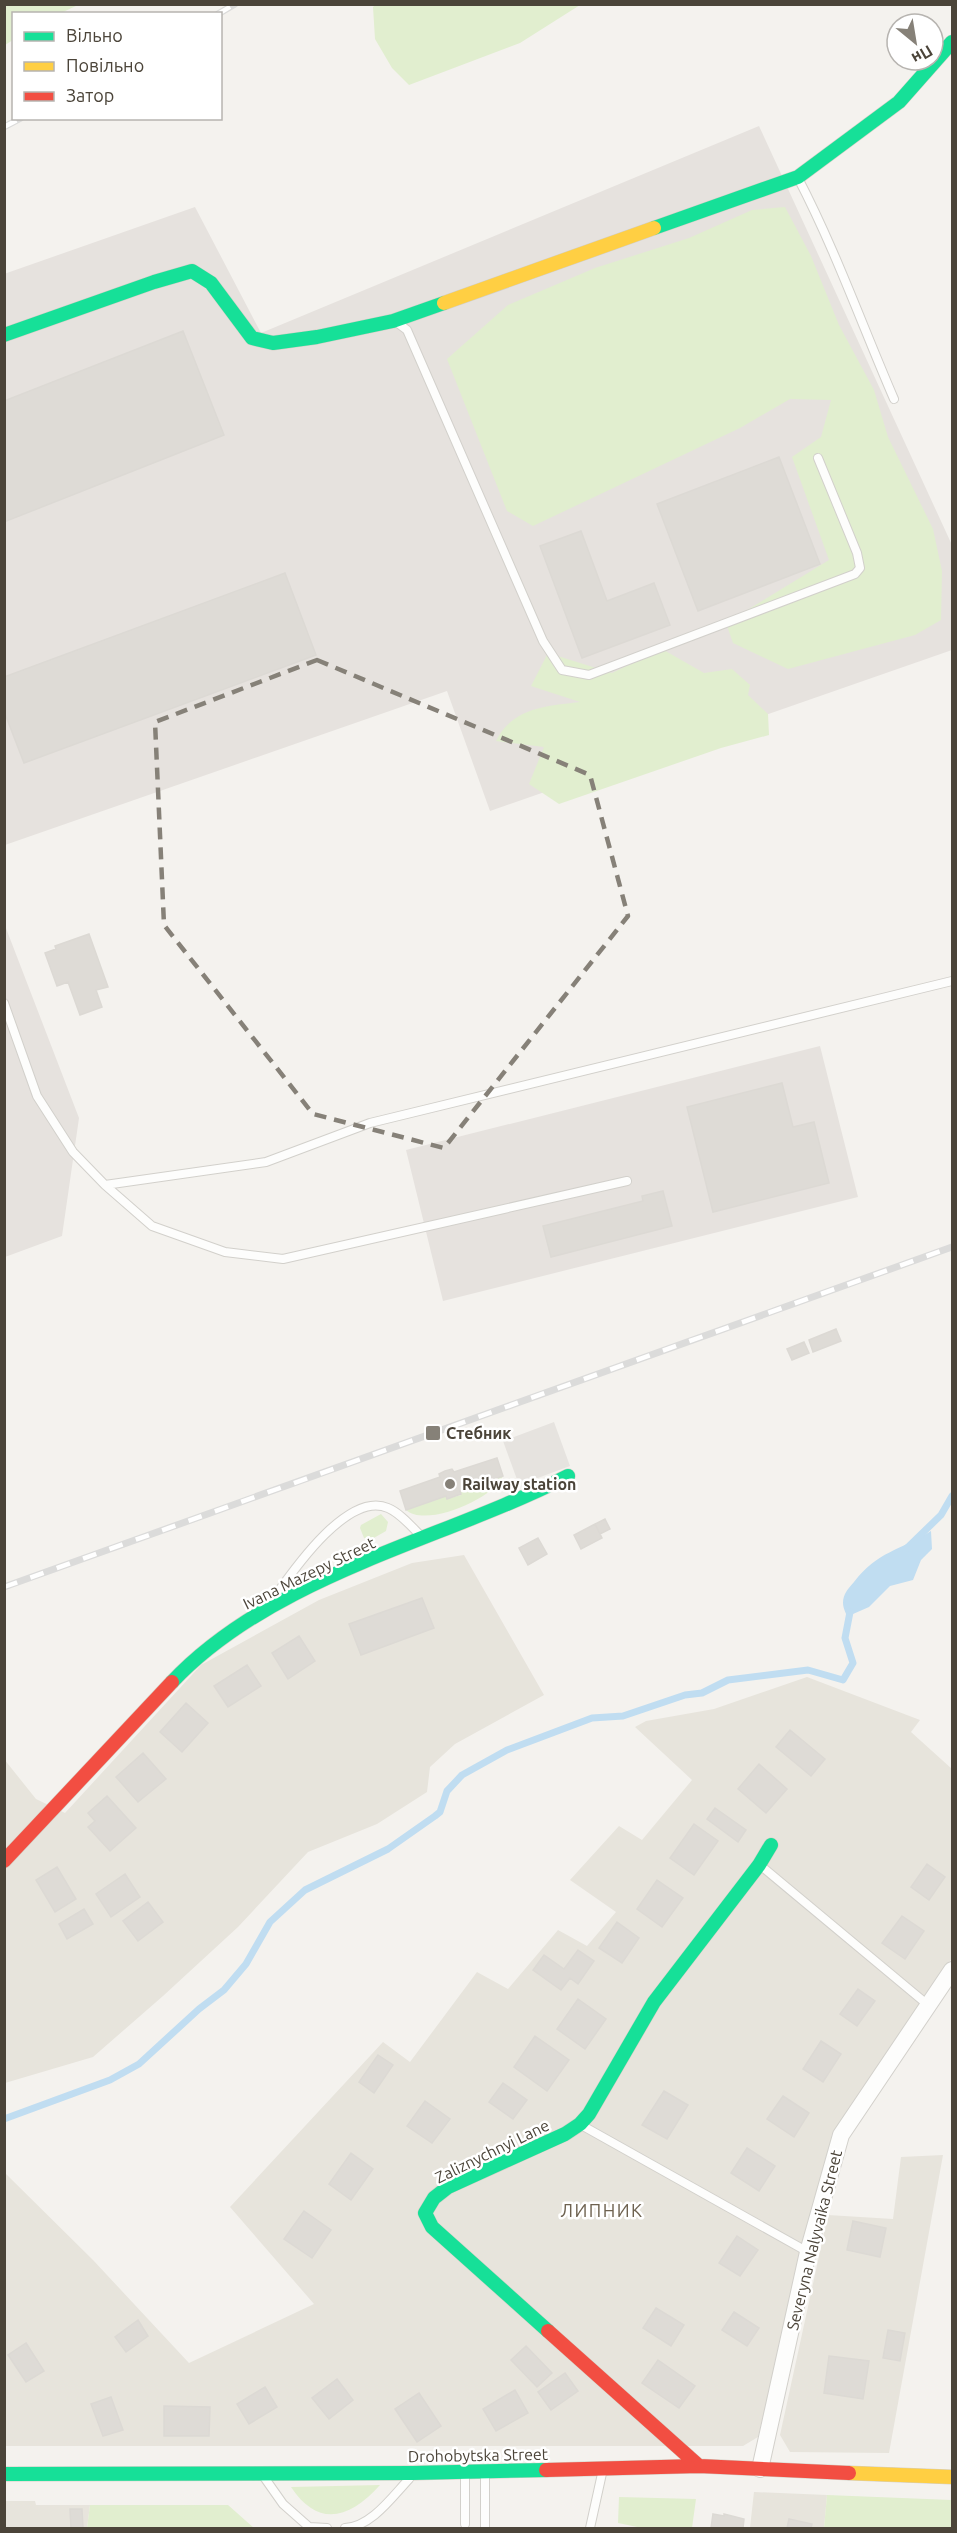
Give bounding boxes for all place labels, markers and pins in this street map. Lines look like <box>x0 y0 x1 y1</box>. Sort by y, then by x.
marker: Стебник <box>424 1424 442 1442</box>
place label: Стебник <box>446 1424 511 1442</box>
place label: Railway station <box>462 1475 576 1493</box>
marker: Railway station <box>443 1477 457 1491</box>

